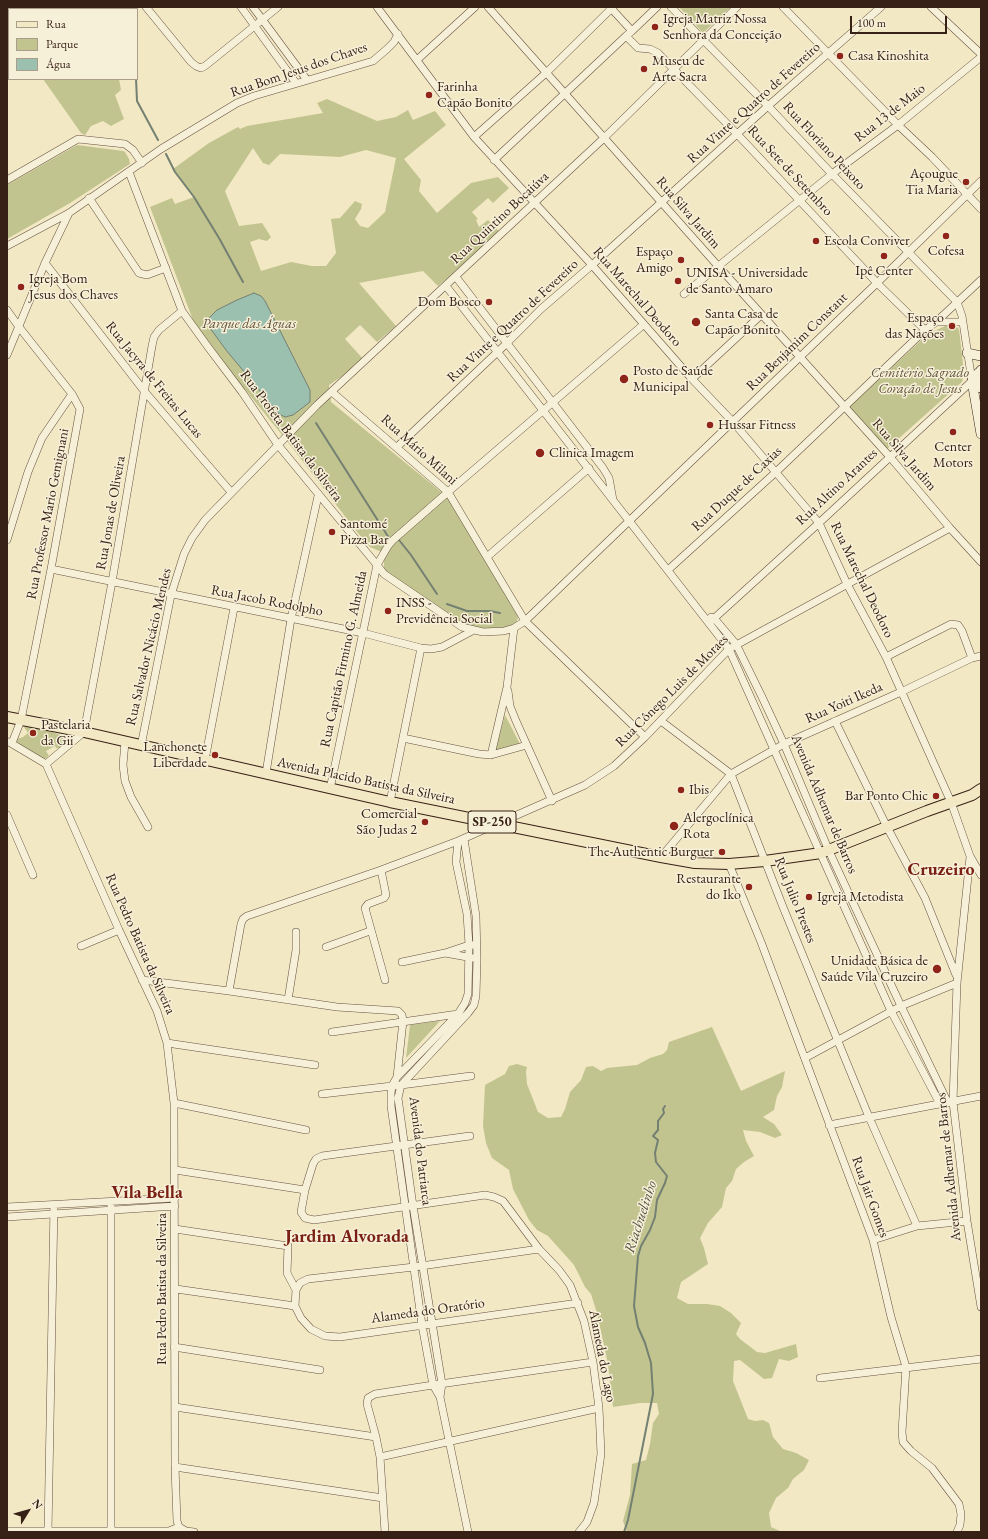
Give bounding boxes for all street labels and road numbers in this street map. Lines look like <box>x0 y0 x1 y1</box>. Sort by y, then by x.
street label: Rua Bom Jesus dos Chaves <box>228 39 370 101</box>
street label: Rua Vinte e Quatro de Fevereiro <box>684 39 824 167</box>
street label: Rua 13 de Maio <box>851 80 929 146</box>
street label: Rua Floriano Peixoto <box>779 99 869 193</box>
street label: Rua Sete de Setembro <box>744 122 836 220</box>
street label: Rua Quintino Bocaiúva <box>447 168 553 268</box>
street label: Rua Silva Jardim <box>652 174 724 252</box>
street label: Rua Marechal Deodoro <box>589 244 685 350</box>
street label: Rua Vinte e Quatro de Fevereiro <box>444 256 582 386</box>
street label: Rua Benjamim Constant <box>743 289 851 395</box>
street label: Rua Jacyra de Freitas Lucas <box>102 318 206 442</box>
street label: Rua Profeta Batista da Silveira <box>236 367 346 505</box>
street label: Rua Mário Milani <box>377 411 461 489</box>
street label: Rua Silva Jardim <box>868 416 940 494</box>
street label: Rua Professor Mario Gemignani <box>23 427 73 601</box>
street label: Rua Duque de Caxias <box>688 443 786 535</box>
street label: Rua Altino Arantes <box>793 445 881 529</box>
street label: Rua Jonas de Oliveira <box>93 455 129 571</box>
street label: Rua Marechal Deodoro <box>827 519 897 641</box>
street label: Rua Salvador Nicácio Mendes <box>123 567 175 727</box>
street label: Rua Capitão Firmino G. Almeida <box>317 569 371 749</box>
street label: Rua Jacob Rodolpho <box>210 582 324 620</box>
street label: Rua Cônego Luis de Moraes <box>612 631 732 751</box>
street label: Rua Yoiti Ikeda <box>803 678 885 728</box>
street label: Avenida Adhemar de Barros <box>787 732 861 876</box>
street label: Avenida Placido Batista da Silveira <box>275 754 457 808</box>
road number: SP-250 <box>468 811 516 833</box>
street label: Rua Julio Prestes <box>770 855 820 945</box>
street label: Rua Pedro Batista da Silveira <box>101 871 179 1017</box>
street label: Avenida Adhemar de Barros <box>933 1092 965 1242</box>
street label: Avenida do Patriarca <box>405 1096 435 1206</box>
street label: Rua Jair Gomes <box>848 1154 892 1240</box>
street label: Rua Pedro Batista da Silveira <box>154 1213 170 1365</box>
street label: Alameda do Oratório <box>370 1295 486 1327</box>
street label: Alameda do Lago <box>585 1308 619 1404</box>

